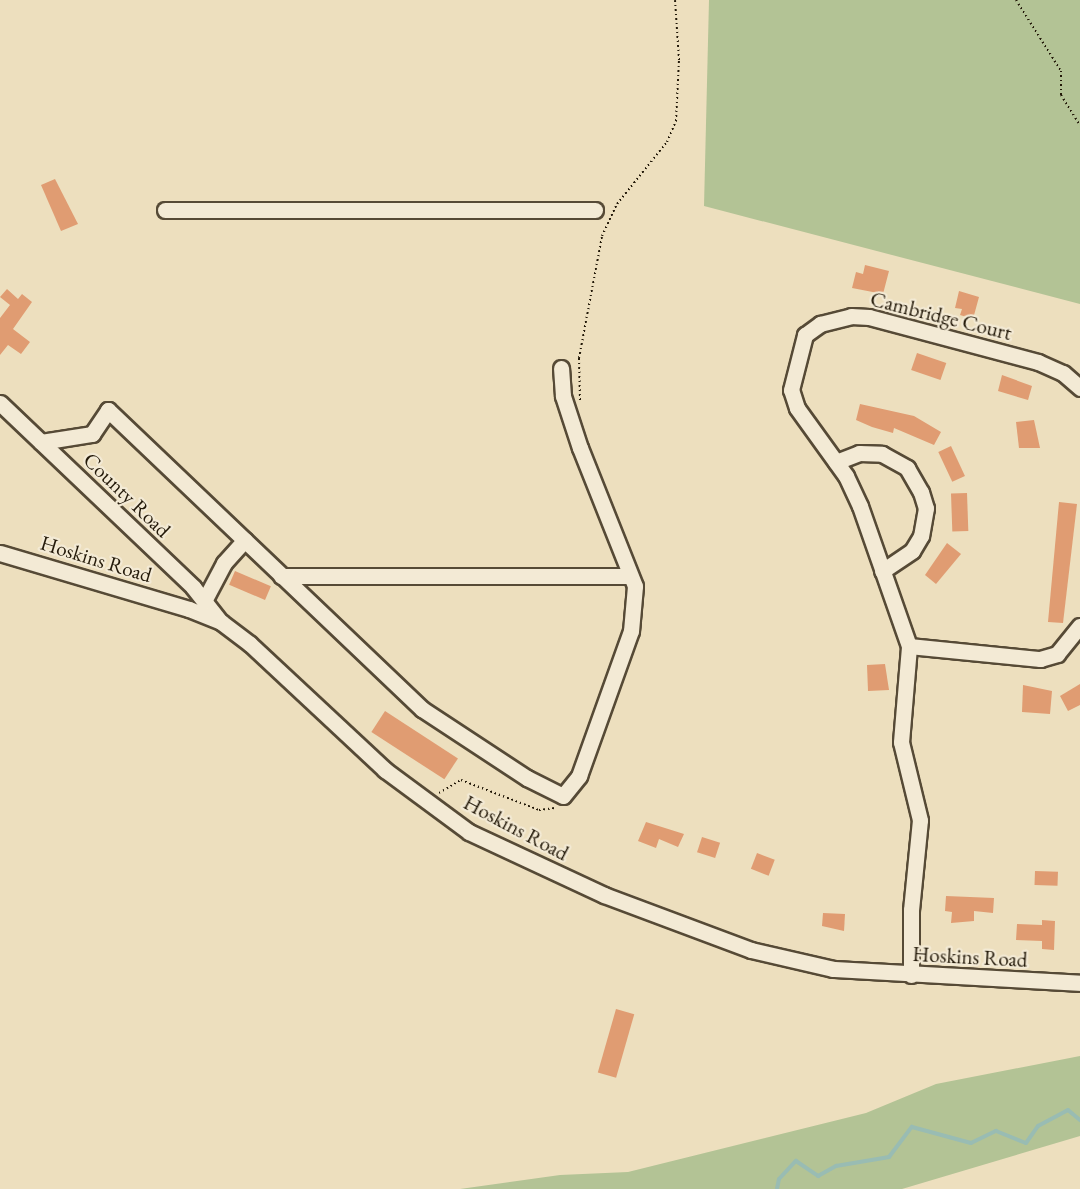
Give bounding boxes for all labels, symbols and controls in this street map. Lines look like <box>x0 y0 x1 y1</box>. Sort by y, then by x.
street label: Cambridge Court <box>868 286 1014 346</box>
street label: County Road <box>78 447 176 543</box>
street label: Hoskins Road <box>37 530 155 588</box>
street label: Hoskins Road <box>459 790 573 866</box>
street label: Hoskins Road <box>912 941 1028 973</box>

